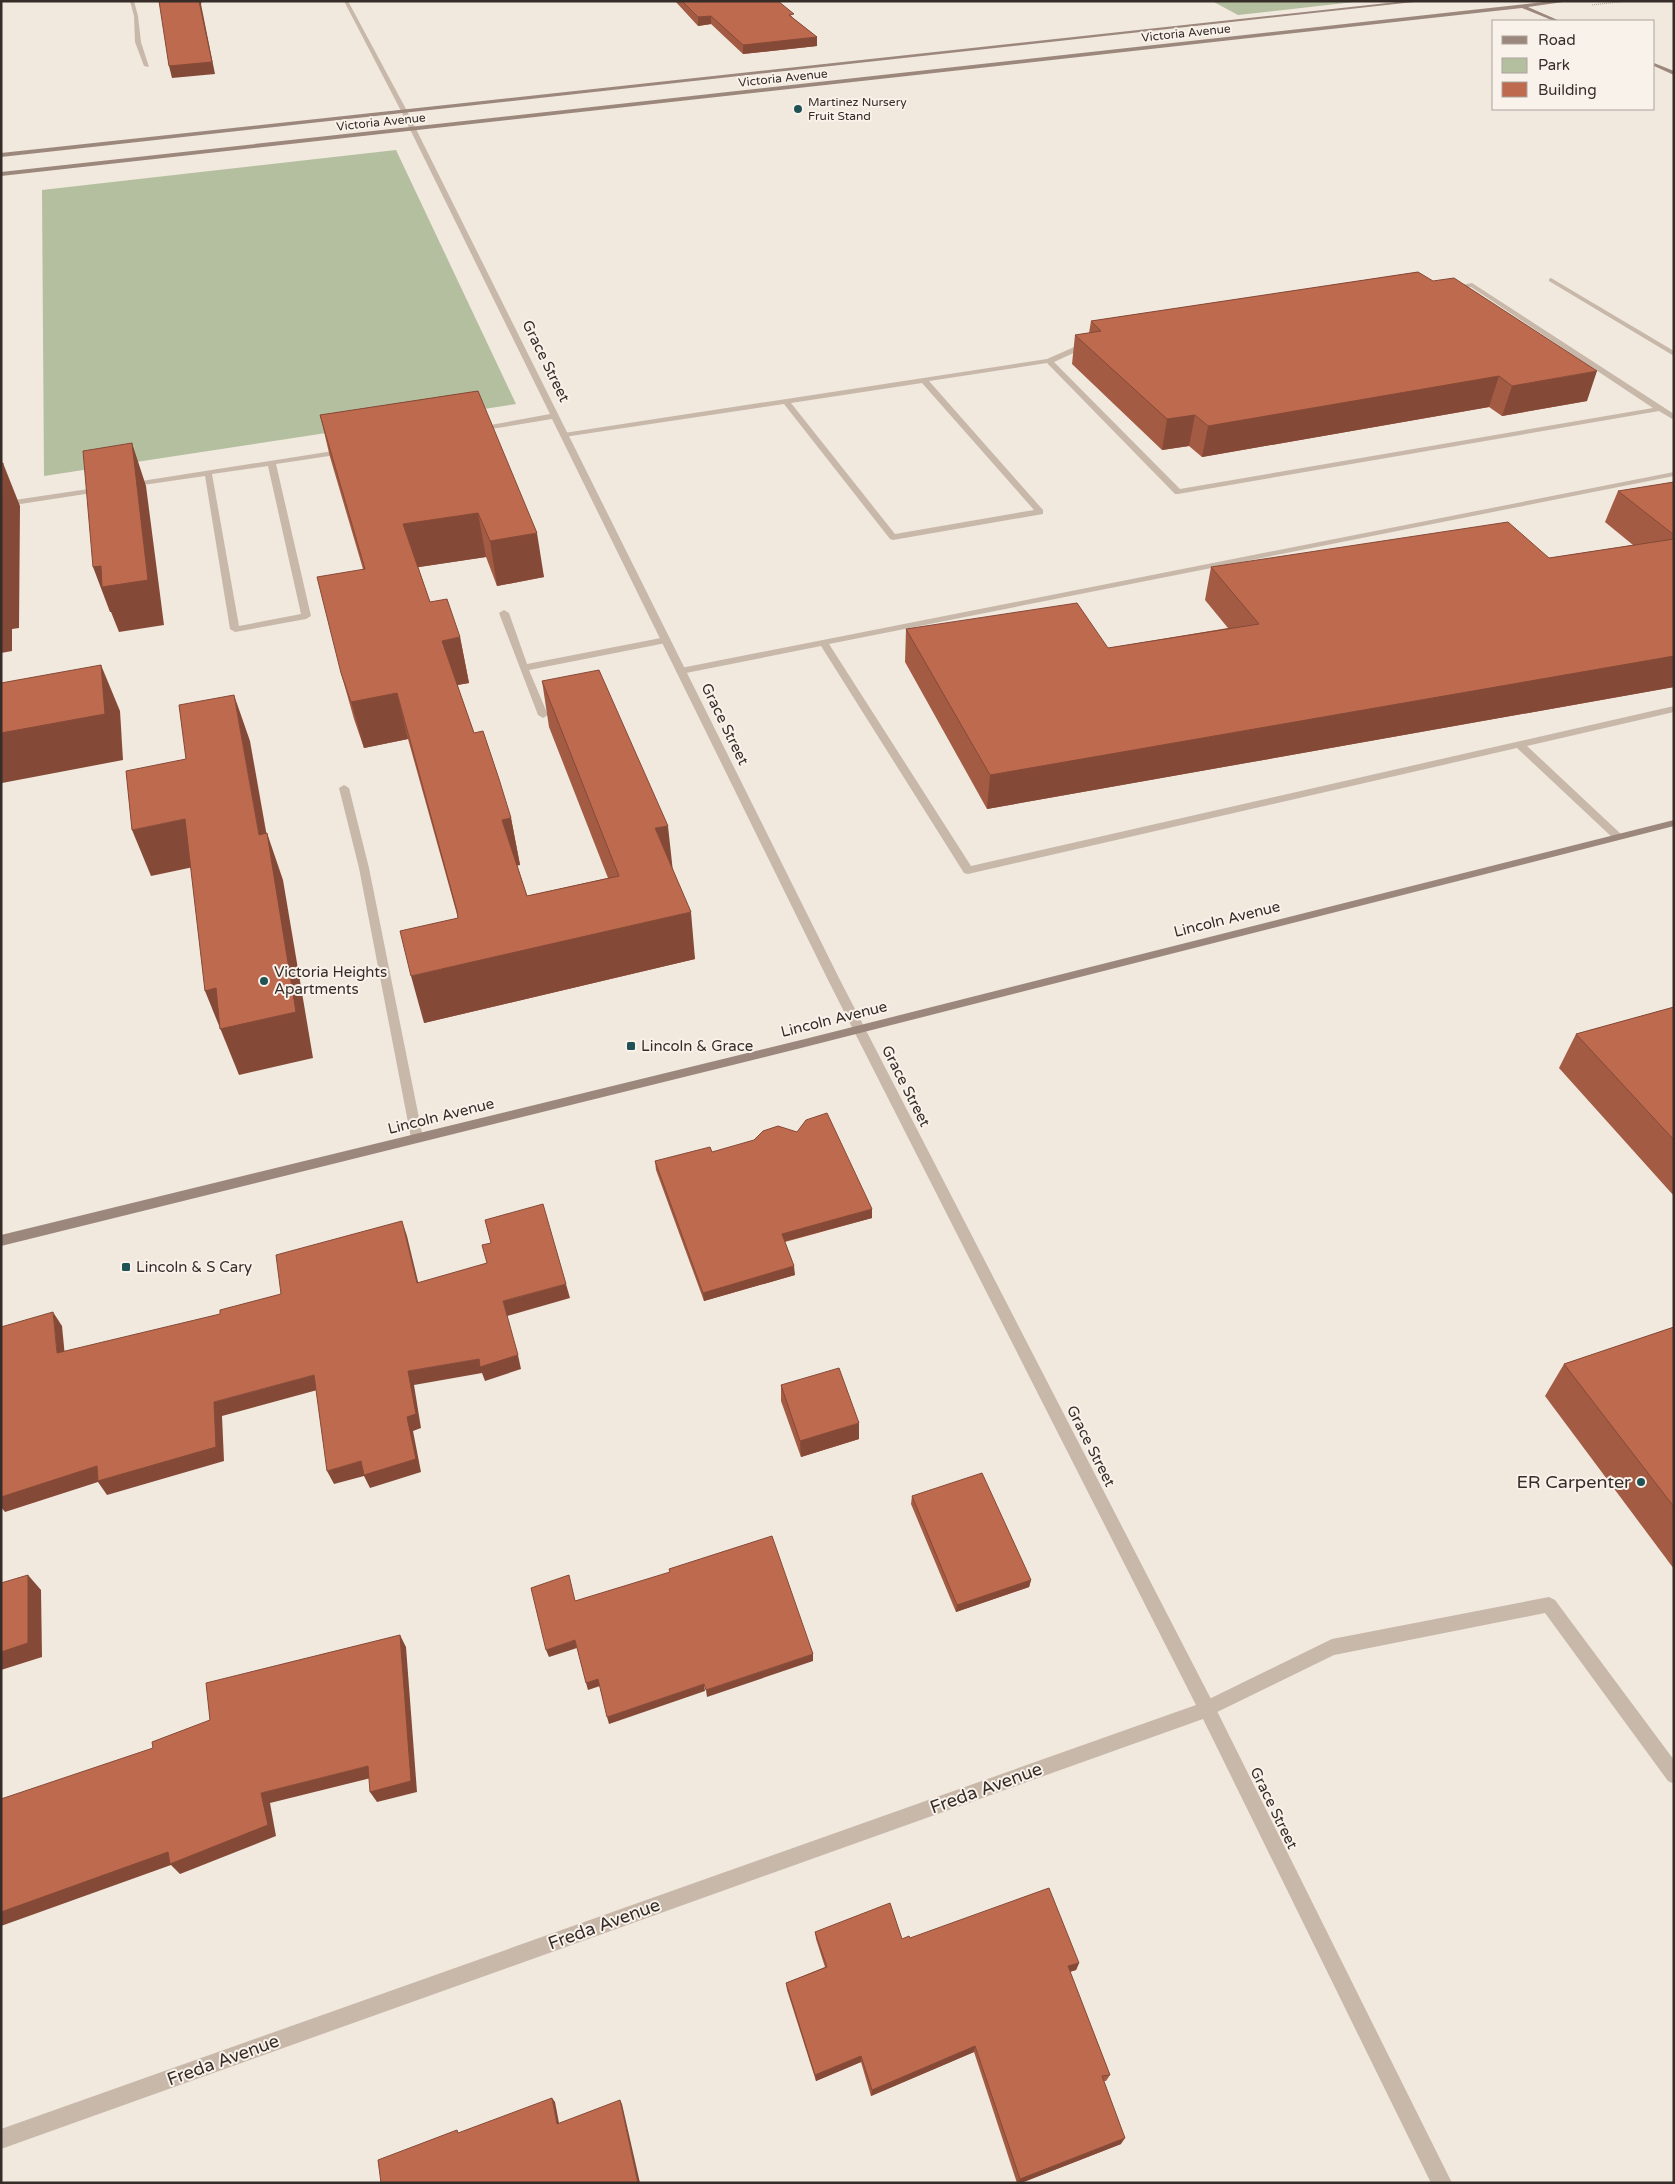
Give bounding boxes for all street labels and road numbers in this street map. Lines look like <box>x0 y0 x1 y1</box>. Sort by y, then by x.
street label: Victoria Avenue <box>1141 21 1232 45</box>
street label: Victoria Avenue <box>738 66 829 90</box>
street label: Victoria Avenue <box>336 110 427 134</box>
street label: Grace Street <box>518 317 574 405</box>
street label: Grace Street <box>697 680 753 768</box>
street label: Lincoln Avenue <box>1172 897 1282 941</box>
street label: Lincoln Avenue <box>779 997 889 1041</box>
street label: Grace Street <box>878 1042 934 1130</box>
street label: Lincoln Avenue <box>386 1094 496 1138</box>
street label: Grace Street <box>1063 1402 1119 1490</box>
street label: Freda Avenue <box>927 1758 1045 1818</box>
street label: Grace Street <box>1246 1764 1302 1852</box>
street label: Freda Avenue <box>545 1894 663 1954</box>
street label: Freda Avenue <box>164 2030 282 2090</box>

